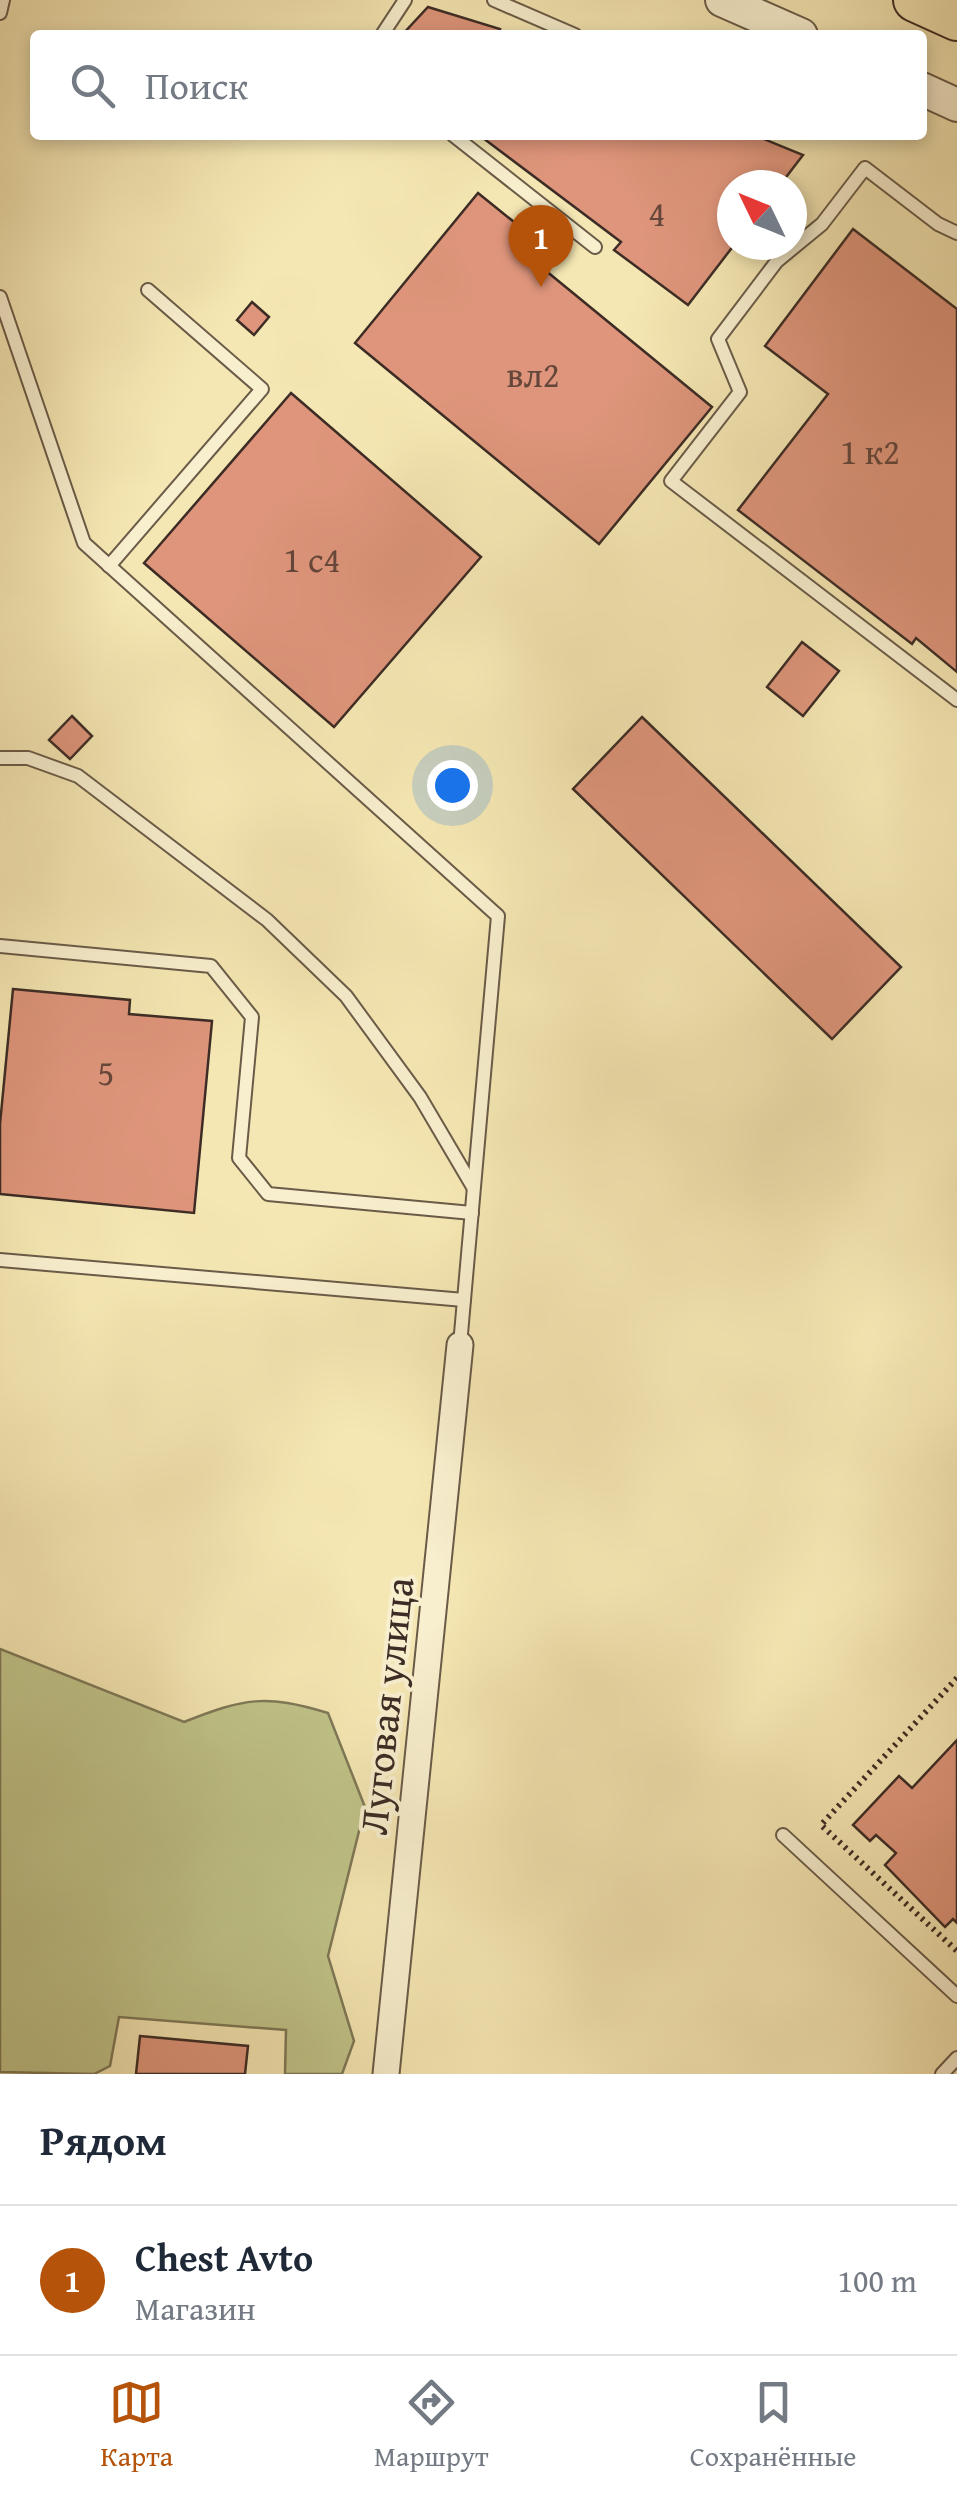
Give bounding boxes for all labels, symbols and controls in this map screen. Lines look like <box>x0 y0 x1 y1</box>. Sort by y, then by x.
search box <box>30 30 927 140</box>
text: Поиск <box>145 57 248 113</box>
icon: search <box>65 58 120 113</box>
north arrow <box>717 170 807 260</box>
house number: 4 <box>649 188 665 239</box>
pin: 1 <box>508 204 574 287</box>
house number: вл2 <box>506 349 560 400</box>
house number: 1 к2 <box>840 426 900 477</box>
house number: 1 с4 <box>284 534 340 585</box>
your location <box>427 760 478 811</box>
house number: 5 <box>98 1047 114 1098</box>
street label: Луговая улица <box>343 1574 428 1838</box>
text: Рядом <box>40 2109 167 2170</box>
text: Chest Avto <box>135 2229 313 2285</box>
text: 1 <box>64 2257 81 2304</box>
text: 100 m <box>838 2257 917 2304</box>
text: Магазин <box>135 2285 256 2332</box>
tab: Карта <box>101 2375 173 2476</box>
tab: Маршрут <box>374 2375 489 2476</box>
tab: Сохранённые <box>690 2375 856 2476</box>

